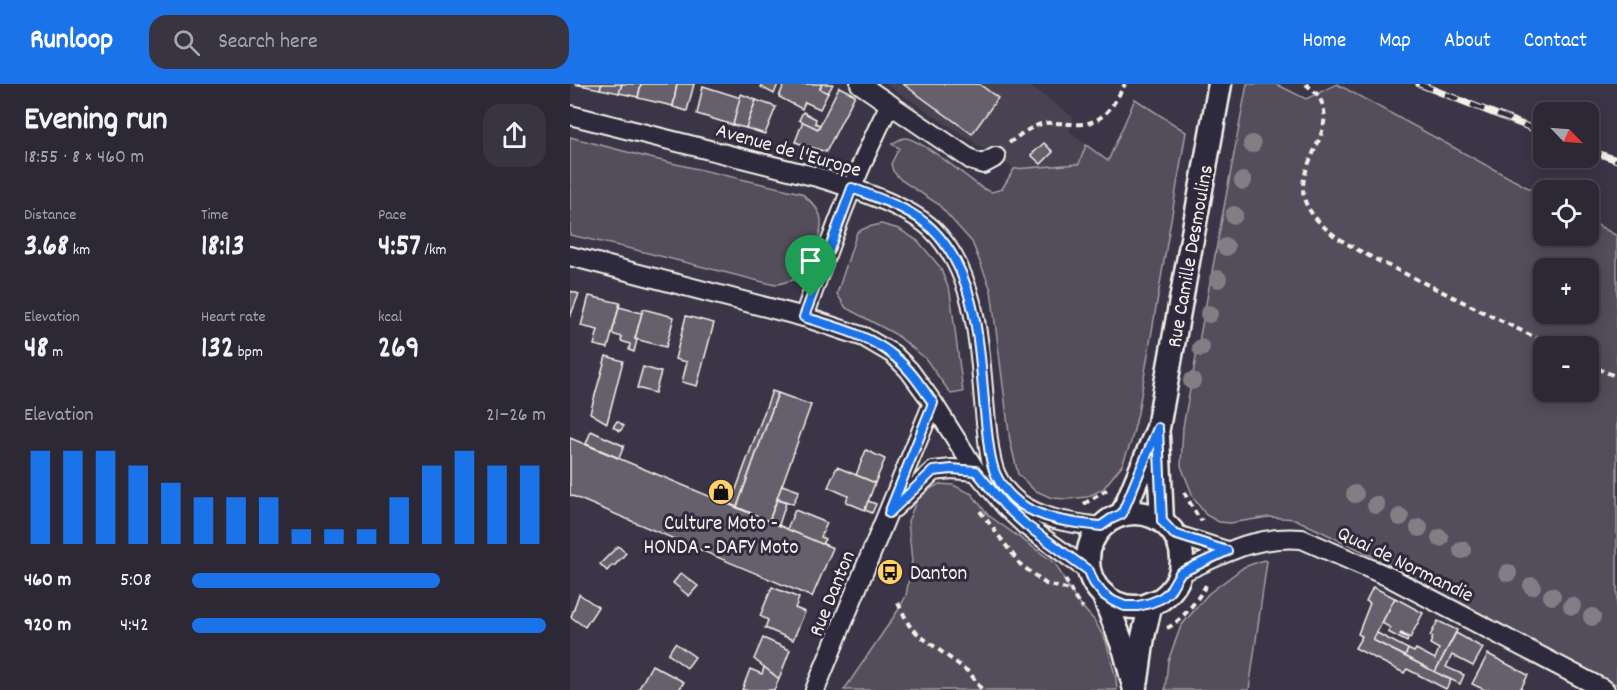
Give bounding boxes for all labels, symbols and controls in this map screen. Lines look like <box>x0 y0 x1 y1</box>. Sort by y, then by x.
search box <box>149 15 569 69</box>
text: Runloop <box>30 22 113 62</box>
icon: search <box>170 26 203 59</box>
text: Search here <box>218 27 318 58</box>
text: Home <box>1302 27 1346 57</box>
text: Map <box>1379 27 1411 57</box>
text: About <box>1444 27 1491 57</box>
text: Contact <box>1524 27 1587 57</box>
text: Evening run <box>24 98 168 145</box>
north arrow <box>1533 102 1599 168</box>
map controls <box>1533 102 1599 402</box>
button: share <box>483 104 546 167</box>
street label: Avenue de l'Europe <box>712 117 864 187</box>
text: 18:55 · 8 × 460 m <box>24 144 144 172</box>
street label: Rue Camille Desmoulins <box>1161 163 1223 350</box>
button: locate <box>1533 180 1599 246</box>
text: Distance <box>24 204 76 227</box>
text: Time <box>201 204 228 227</box>
text: Pace <box>378 204 406 227</box>
text: 3.68 <box>24 227 69 270</box>
text: 18:13 <box>201 227 244 270</box>
text: 4:57 <box>378 227 421 270</box>
pin <box>785 235 836 297</box>
text: km <box>69 239 90 262</box>
text: /km <box>421 239 447 262</box>
icon: arrive <box>794 244 827 277</box>
button: + <box>1533 258 1599 324</box>
text: Elevation <box>24 306 80 329</box>
text: Heart rate <box>201 306 266 329</box>
text: kcal <box>378 306 402 329</box>
text: 48 <box>24 329 48 372</box>
text: 132 <box>201 329 234 372</box>
text: 269 <box>378 329 420 372</box>
button: − <box>1533 336 1599 402</box>
text: m <box>48 341 63 364</box>
text: bpm <box>234 341 263 364</box>
text: Elevation <box>24 402 94 430</box>
text: 21–26 m <box>486 402 546 430</box>
shop icon: Culture Moto - HONDA - DAFY Moto <box>706 477 736 507</box>
place label: Culture Moto - HONDA - DAFY Moto <box>643 510 799 564</box>
street label: Quai de Normandie <box>1332 520 1478 612</box>
street label: Rue Danton <box>803 547 865 642</box>
bus stop icon: Danton <box>875 557 905 587</box>
place label: Danton <box>910 560 967 590</box>
text: 460 m <box>24 567 71 595</box>
text: 5:08 <box>120 567 152 595</box>
text: 920 m <box>24 612 71 640</box>
text: 4:42 <box>120 612 149 640</box>

